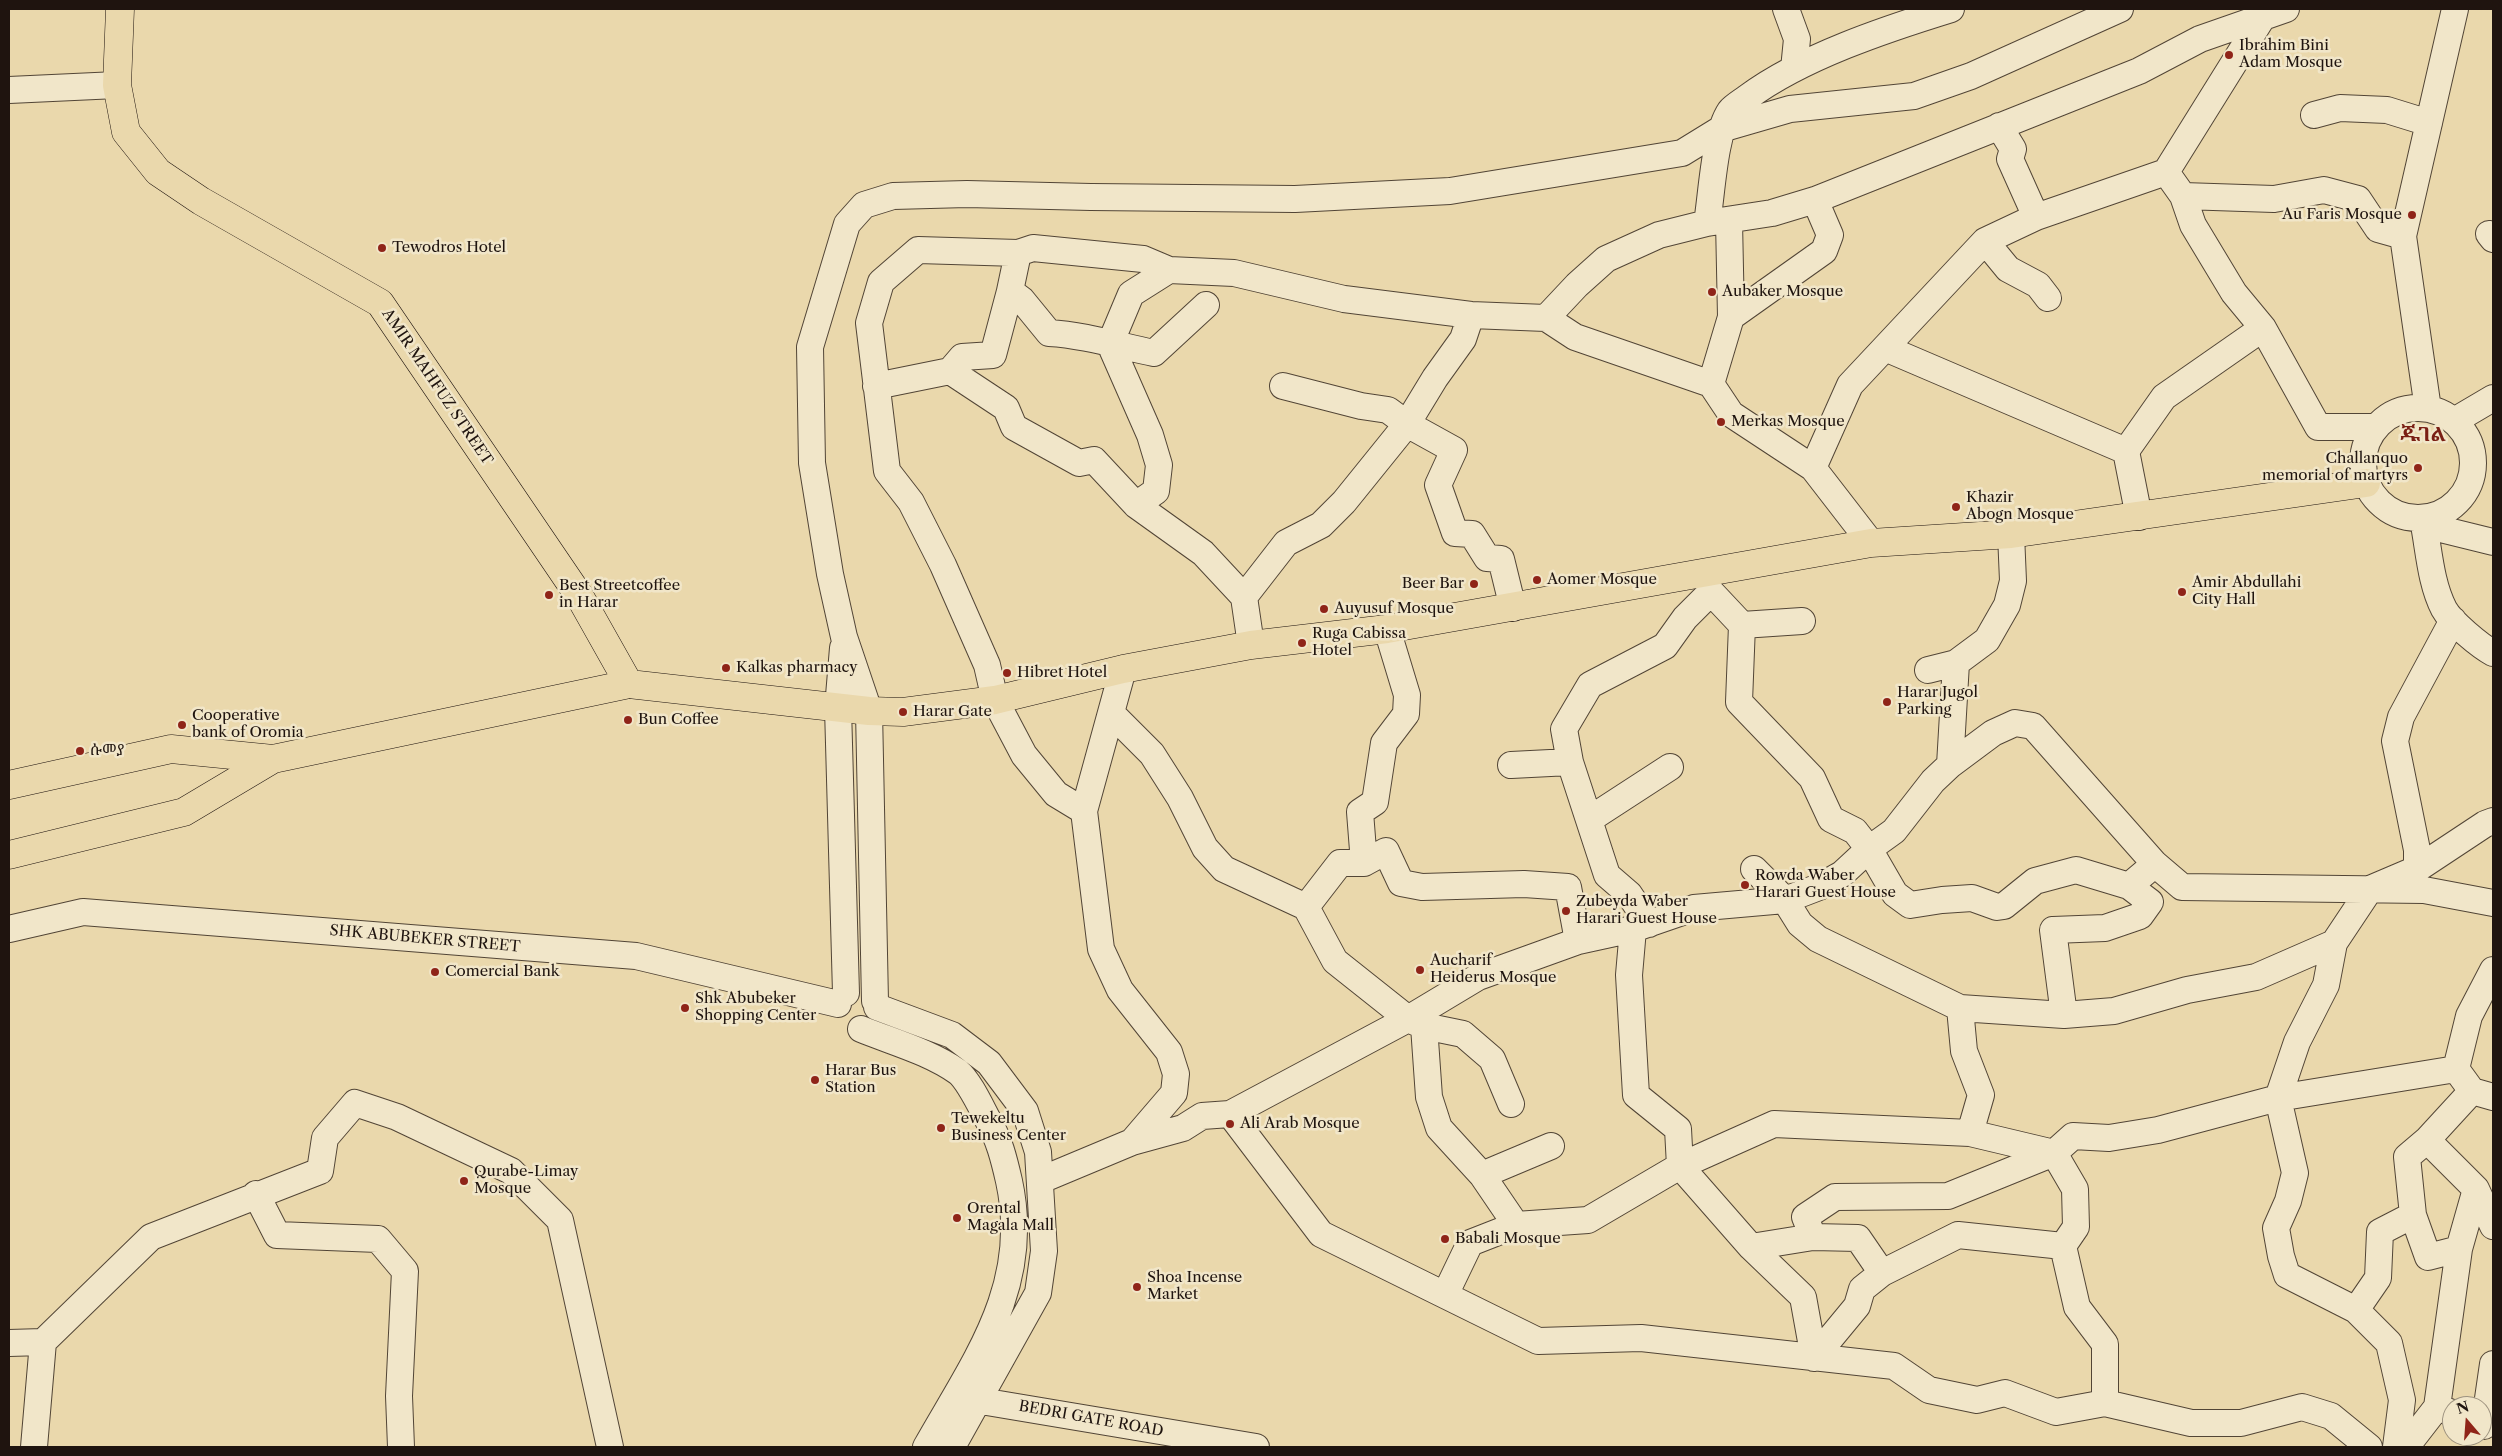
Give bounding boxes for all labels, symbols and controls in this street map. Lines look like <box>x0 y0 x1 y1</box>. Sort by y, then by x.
place label: Ibrahim Bini Adam Mosque <box>2239 37 2342 72</box>
marker: Ibrahim Bini Adam Mosque <box>2223 49 2235 61</box>
place label: Au Faris Mosque <box>2282 206 2402 224</box>
marker: Au Faris Mosque <box>2406 209 2418 221</box>
place label: Tewodros Hotel <box>392 239 506 257</box>
marker: Tewodros Hotel <box>376 242 388 254</box>
place label: Aubaker Mosque <box>1722 283 1843 301</box>
marker: Aubaker Mosque <box>1706 286 1718 298</box>
street label: AMIR MAHFUZ STREET <box>378 305 496 469</box>
place label: Merkas Mosque <box>1731 413 1845 431</box>
marker: Merkas Mosque <box>1715 416 1727 428</box>
district label: ጁገል <box>2400 423 2446 447</box>
place label: Challanquo memorial of martyrs <box>2262 450 2408 485</box>
marker: Challanquo memorial of martyrs <box>2412 462 2424 474</box>
place label: Khazir Abogn Mosque <box>1966 489 2074 524</box>
marker: Khazir Abogn Mosque <box>1950 501 1962 513</box>
place label: Aomer Mosque <box>1547 571 1657 589</box>
marker: Aomer Mosque <box>1531 574 1543 586</box>
place label: Amir Abdullahi City Hall <box>2192 574 2301 609</box>
place label: Beer Bar <box>1402 575 1464 593</box>
place label: Best Streetcoffee in Harar <box>559 577 680 612</box>
marker: Beer Bar <box>1468 578 1480 590</box>
marker: Amir Abdullahi City Hall <box>2176 586 2188 598</box>
marker: Best Streetcoffee in Harar <box>543 589 555 601</box>
place label: Auyusuf Mosque <box>1334 600 1454 618</box>
marker: Auyusuf Mosque <box>1318 603 1330 615</box>
place label: Ruga Cabissa Hotel <box>1312 625 1406 660</box>
marker: Ruga Cabissa Hotel <box>1296 637 1308 649</box>
place label: Kalkas pharmacy <box>736 659 858 677</box>
marker: Kalkas pharmacy <box>720 662 732 674</box>
place label: Hibret Hotel <box>1017 664 1107 682</box>
marker: Hibret Hotel <box>1001 667 1013 679</box>
place label: Harar Jugol Parking <box>1897 684 1978 719</box>
marker: Harar Jugol Parking <box>1881 696 1893 708</box>
place label: Harar Gate <box>913 703 992 721</box>
marker: Harar Gate <box>897 706 909 718</box>
place label: Cooperative bank of Oromia <box>192 707 304 742</box>
place label: Bun Coffee <box>638 711 719 729</box>
marker: Bun Coffee <box>622 714 634 726</box>
marker: Cooperative bank of Oromia <box>176 719 188 731</box>
place label: ሱመያ <box>90 742 124 760</box>
marker: ሱመያ <box>74 745 86 757</box>
place label: Rowda Waber Harari Guest House <box>1755 867 1896 902</box>
marker: Rowda Waber Harari Guest House <box>1739 879 1751 891</box>
place label: Zubeyda Waber Harari Guest House <box>1576 893 1717 928</box>
marker: Zubeyda Waber Harari Guest House <box>1560 905 1572 917</box>
street label: SHK ABUBEKER STREET <box>329 922 521 956</box>
place label: Aucharif Heiderus Mosque <box>1430 952 1556 987</box>
place label: Comercial Bank <box>445 963 560 981</box>
marker: Aucharif Heiderus Mosque <box>1414 964 1426 976</box>
marker: Comercial Bank <box>429 966 441 978</box>
place label: Shk Abubeker Shopping Center <box>695 990 816 1025</box>
marker: Shk Abubeker Shopping Center <box>679 1002 691 1014</box>
place label: Harar Bus Station <box>825 1062 896 1097</box>
marker: Harar Bus Station <box>809 1074 821 1086</box>
place label: Tewekeltu Business Center <box>951 1110 1066 1145</box>
place label: Ali Arab Mosque <box>1240 1115 1360 1133</box>
marker: Ali Arab Mosque <box>1224 1118 1236 1130</box>
marker: Tewekeltu Business Center <box>935 1122 947 1134</box>
place label: Qurabe-Limay Mosque <box>474 1163 578 1198</box>
marker: Qurabe-Limay Mosque <box>458 1175 470 1187</box>
place label: Orental Magala Mall <box>967 1200 1054 1235</box>
marker: Orental Magala Mall <box>951 1212 963 1224</box>
place label: Babali Mosque <box>1455 1230 1561 1248</box>
marker: Babali Mosque <box>1439 1233 1451 1245</box>
place label: Shoa Incense Market <box>1147 1269 1242 1304</box>
marker: Shoa Incense Market <box>1131 1281 1143 1293</box>
north arrow <box>2442 1396 2492 1446</box>
street label: BEDRI GATE ROAD <box>1017 1397 1165 1441</box>
text: N <box>2454 1397 2471 1418</box>

